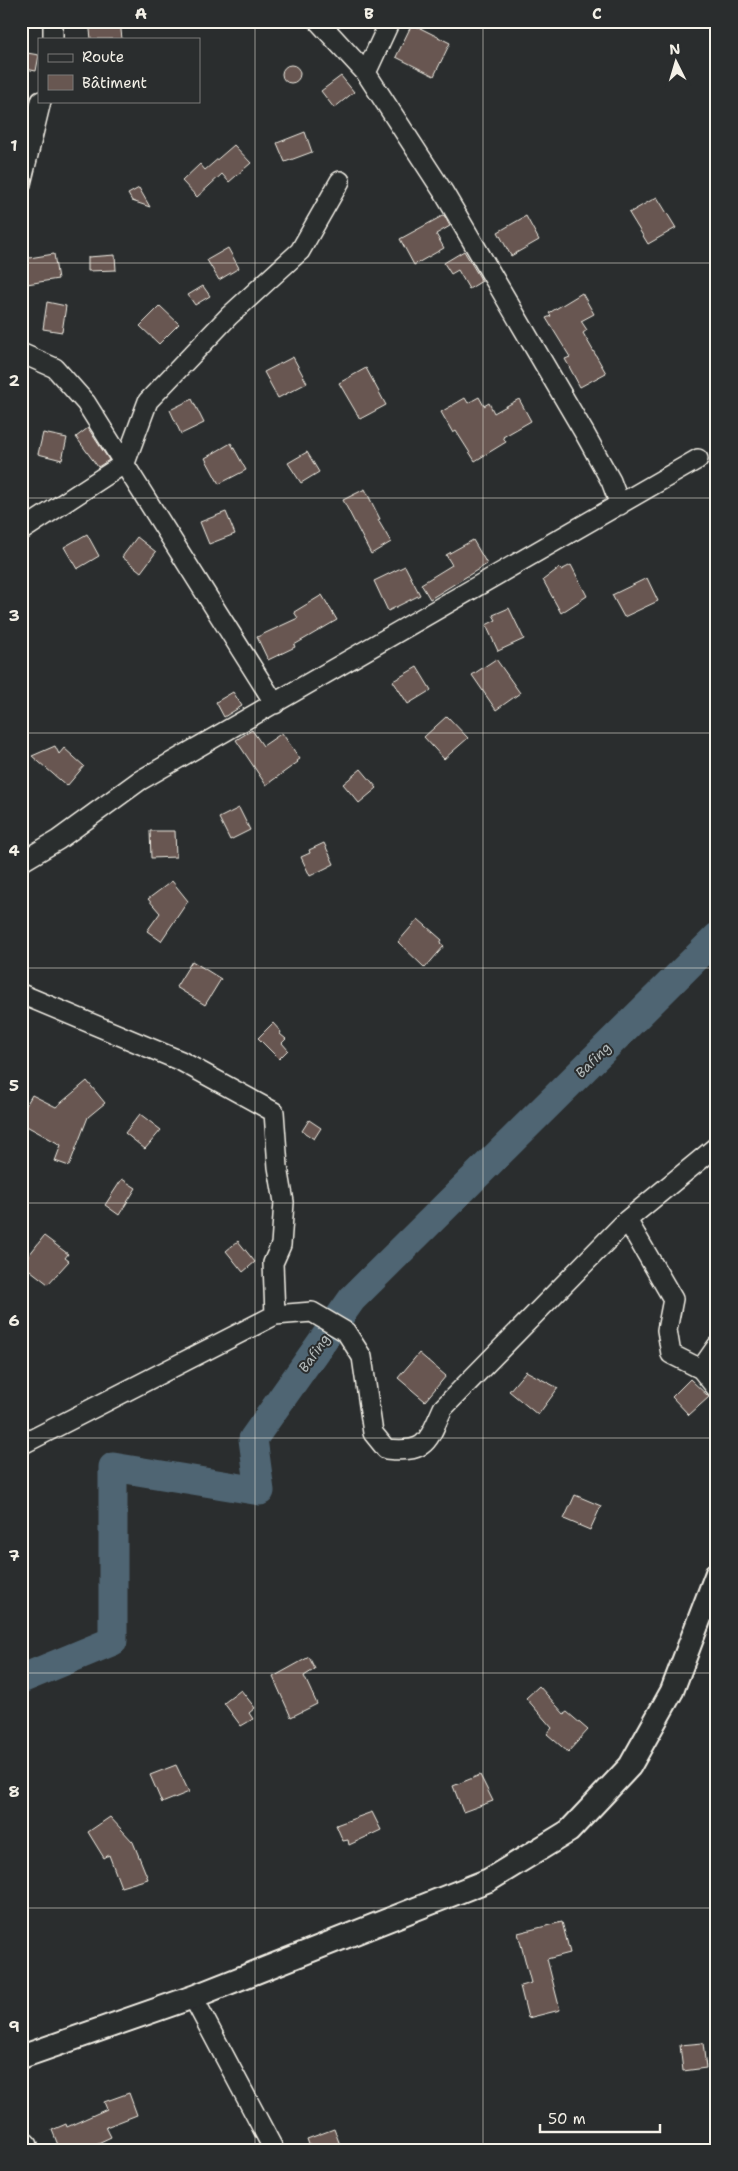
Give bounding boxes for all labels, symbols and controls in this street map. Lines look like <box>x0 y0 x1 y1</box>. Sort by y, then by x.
text: A <box>135 3 147 24</box>
text: B <box>364 3 374 24</box>
text: C <box>592 3 602 24</box>
legend <box>38 38 200 102</box>
north arrow <box>650 38 700 88</box>
text: N <box>669 40 681 58</box>
text: Route <box>82 47 124 67</box>
text: Bâtiment <box>82 73 147 93</box>
text: 1 <box>10 135 18 156</box>
text: 2 <box>8 370 20 391</box>
text: 3 <box>8 605 20 626</box>
text: 4 <box>8 840 20 861</box>
water label: Bafing <box>571 1038 615 1082</box>
text: 5 <box>9 1075 19 1096</box>
text: 6 <box>8 1310 20 1331</box>
water label: Bafing <box>294 1330 334 1376</box>
text: 7 <box>8 1545 20 1566</box>
text: 8 <box>8 1781 20 1802</box>
text: 9 <box>8 2016 20 2037</box>
scale bar <box>540 2101 660 2133</box>
text: 50 m <box>548 2109 586 2129</box>

